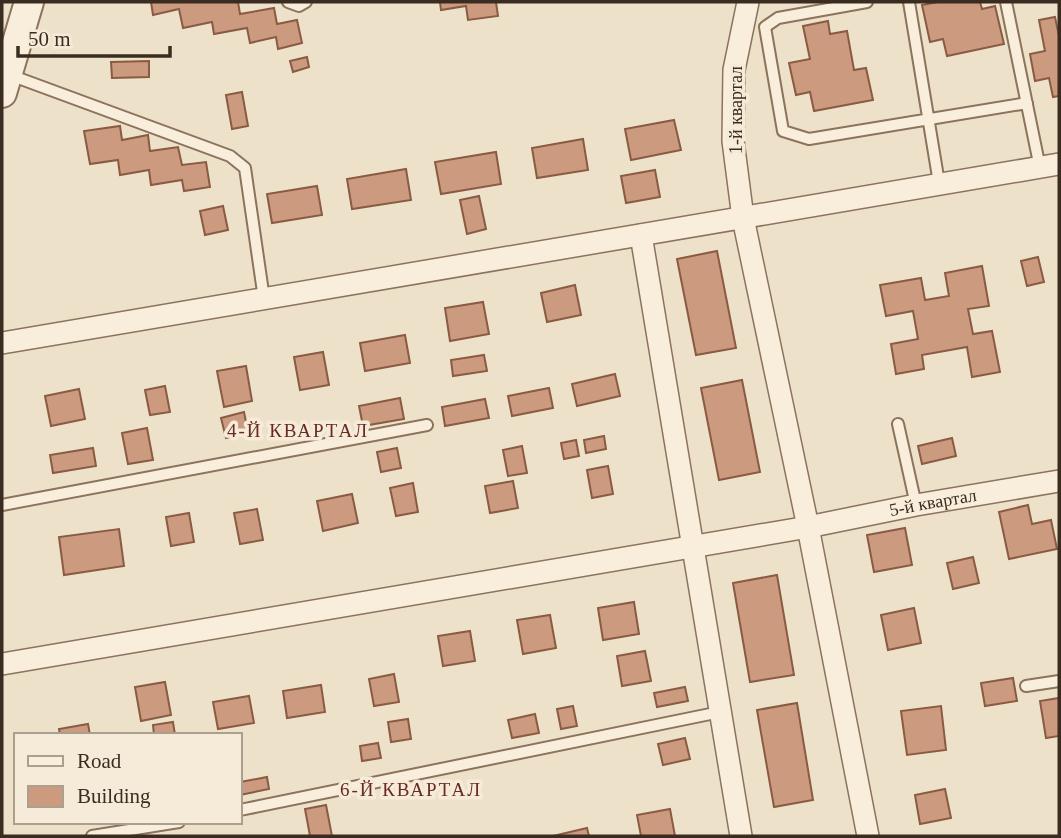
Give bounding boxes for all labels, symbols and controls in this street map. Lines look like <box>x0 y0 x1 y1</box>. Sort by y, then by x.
scale bar <box>18 14 170 58</box>
text: 50 m <box>28 27 71 51</box>
street label: 1-й квартал <box>726 66 746 154</box>
district label: 4-Й КВАРТАЛ <box>227 420 369 441</box>
street label: 5-й квартал <box>888 485 978 520</box>
legend <box>14 733 242 824</box>
text: Road <box>77 749 122 773</box>
district label: 6-Й КВАРТАЛ <box>340 779 482 800</box>
text: Building <box>77 784 151 808</box>

